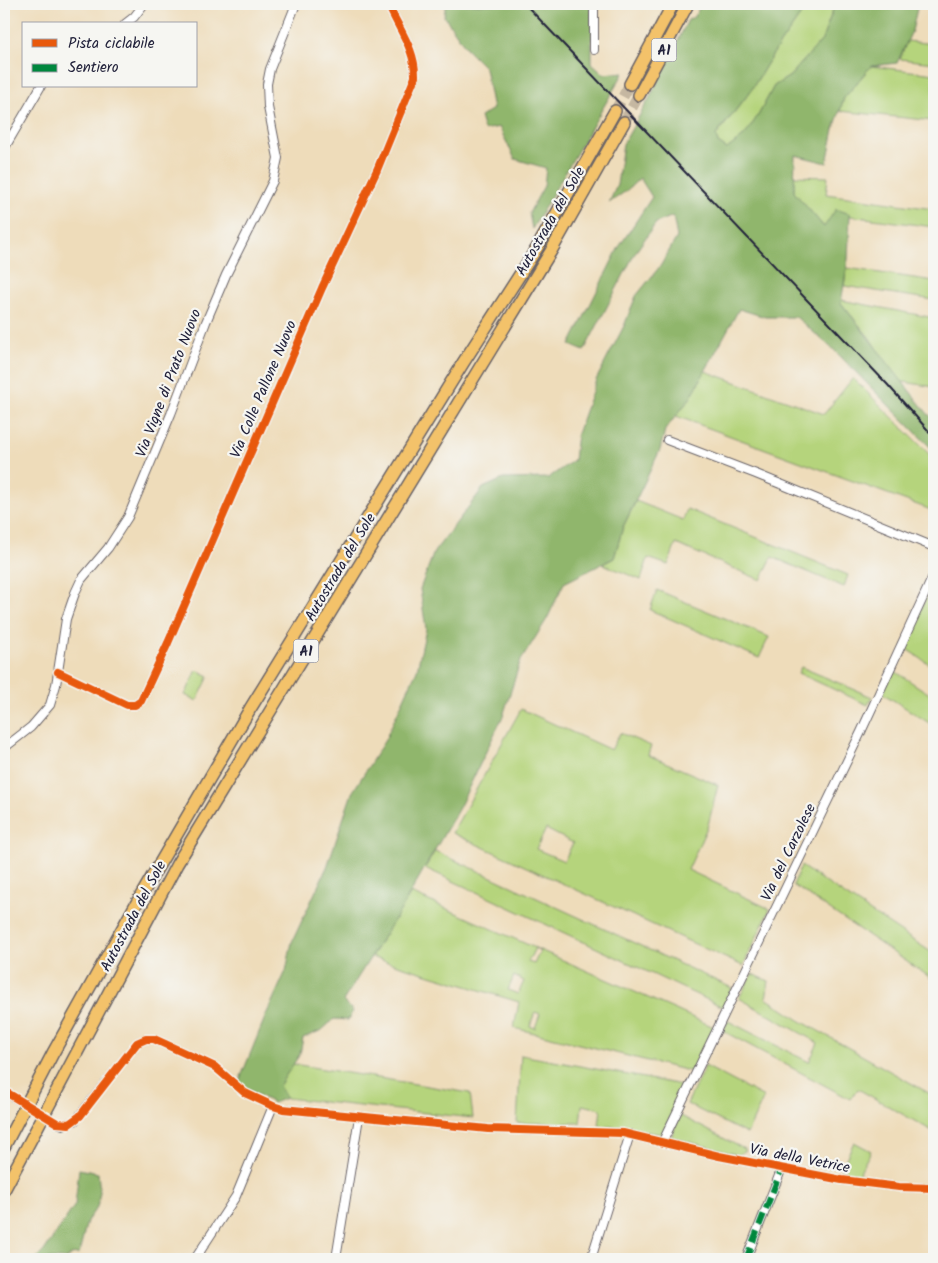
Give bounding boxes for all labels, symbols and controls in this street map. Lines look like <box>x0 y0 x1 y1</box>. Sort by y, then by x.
legend <box>22 22 198 88</box>
text: Pista ciclabile <box>68 32 155 56</box>
road number: A1 <box>652 38 676 62</box>
text: Sentiero <box>68 56 119 80</box>
street label: Autostrada del Sole <box>510 162 592 281</box>
street label: Via Vigne di Prato Nuovo <box>130 306 208 461</box>
street label: Via Colle Pallone Nuovo <box>224 316 304 462</box>
street label: Autostrada del Sole <box>299 509 383 626</box>
road number: A1 <box>294 640 318 662</box>
street label: Via del Carzolese <box>755 799 823 906</box>
street label: Autostrada del Sole <box>94 856 173 976</box>
street label: Via della Vetrice <box>748 1137 852 1181</box>

